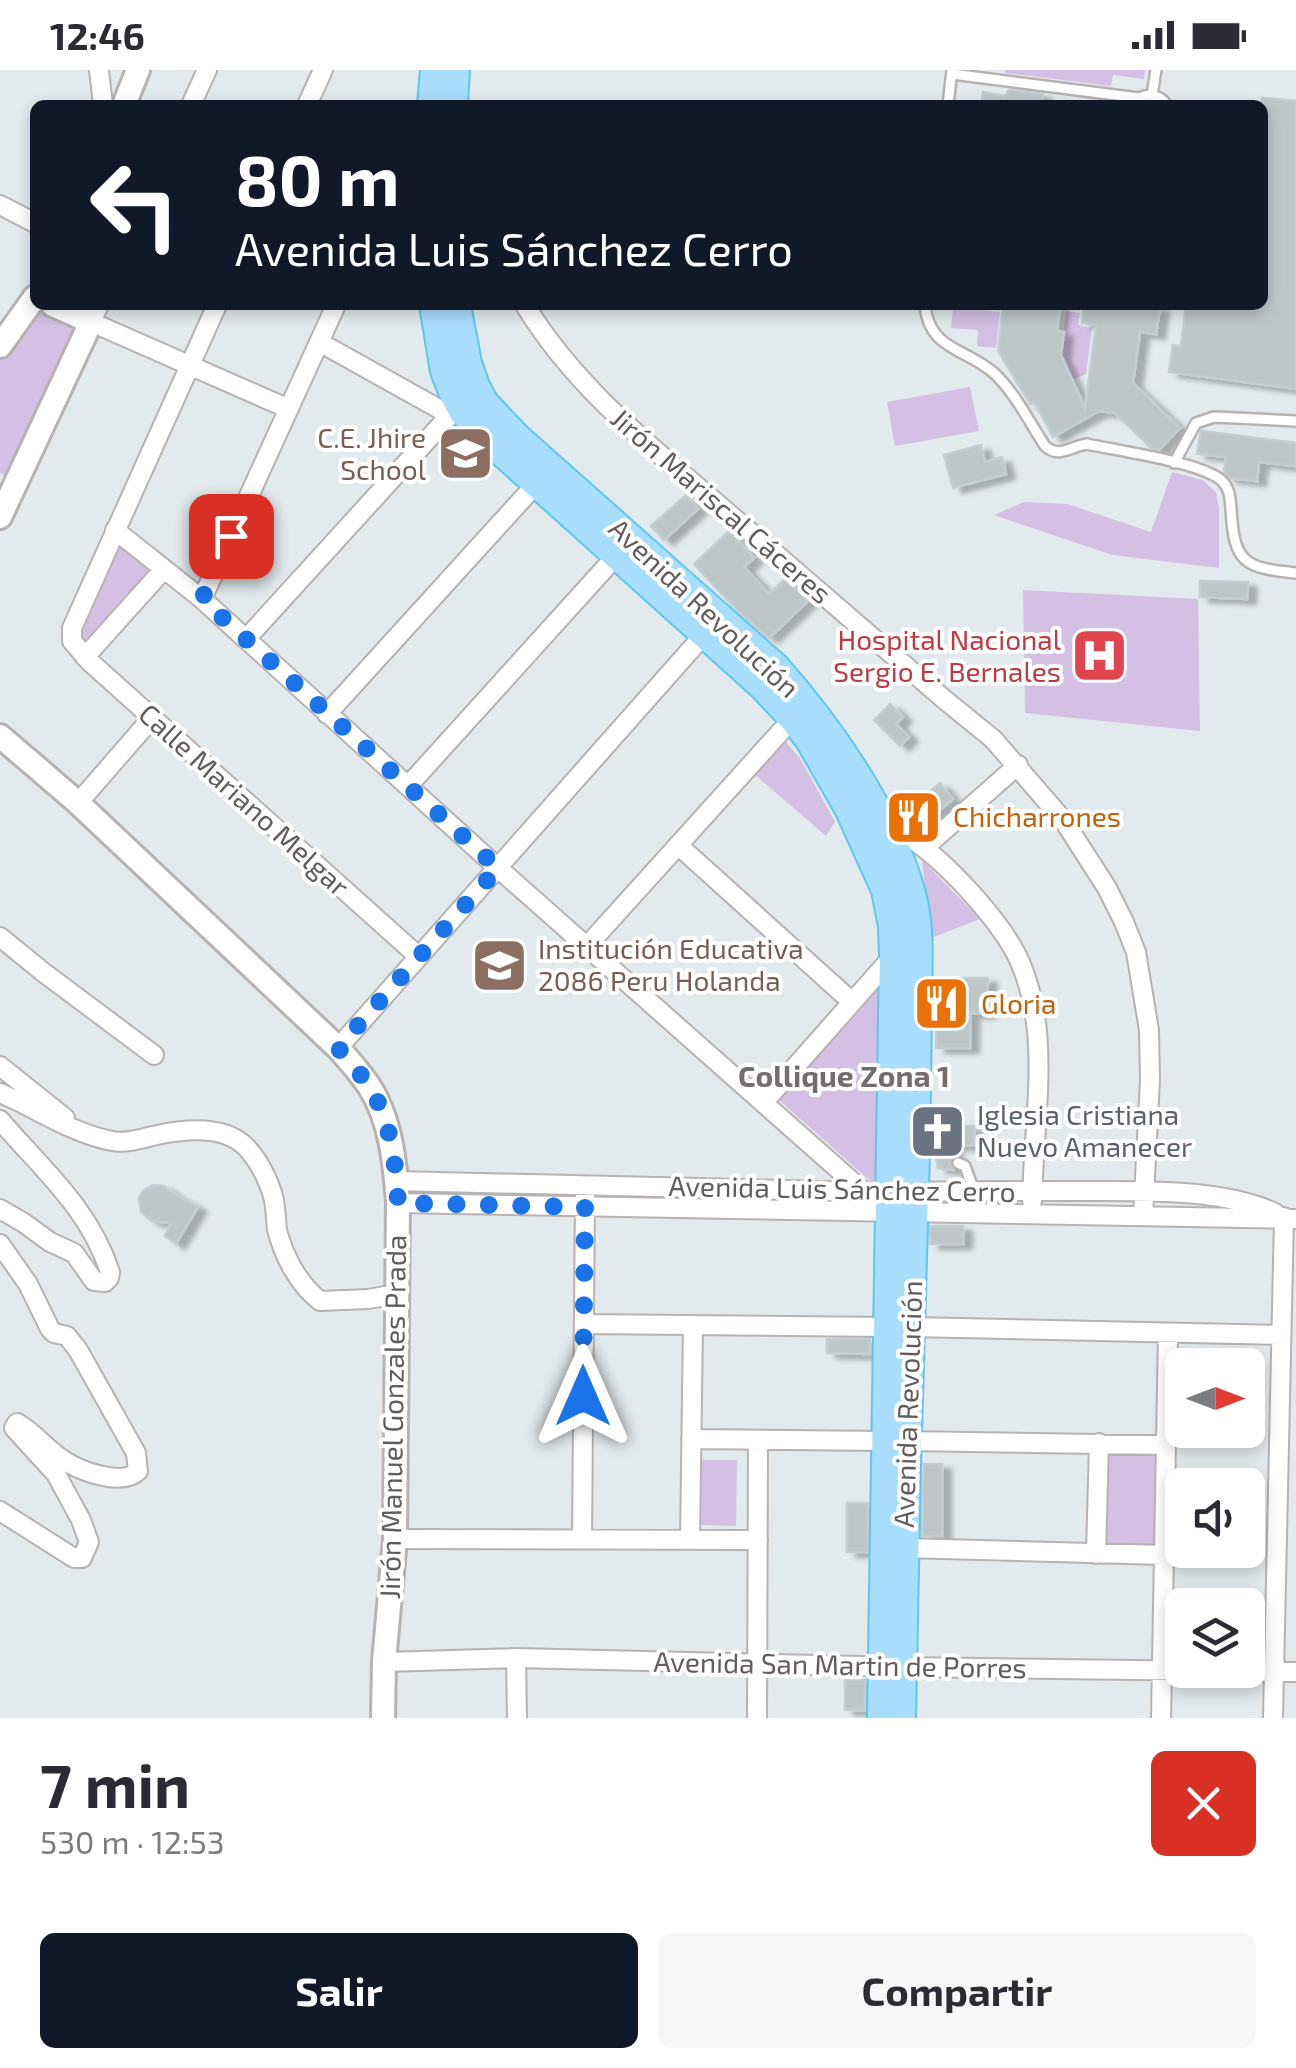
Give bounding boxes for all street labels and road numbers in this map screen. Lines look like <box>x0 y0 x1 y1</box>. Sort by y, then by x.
street label: Jirón Mariscal Cáceres <box>604 400 839 610</box>
street label: Avenida Revolución <box>603 511 807 704</box>
street label: Calle Mariano Melgar <box>133 696 357 903</box>
street label: Avenida Luis Sánchez Cerro <box>668 1168 1016 1208</box>
street label: Jirón Manuel Gonzales Prada <box>372 1234 412 1600</box>
street label: Avenida Revolución <box>886 1280 928 1528</box>
street label: Avenida San Martin de Porres <box>653 1644 1027 1684</box>

